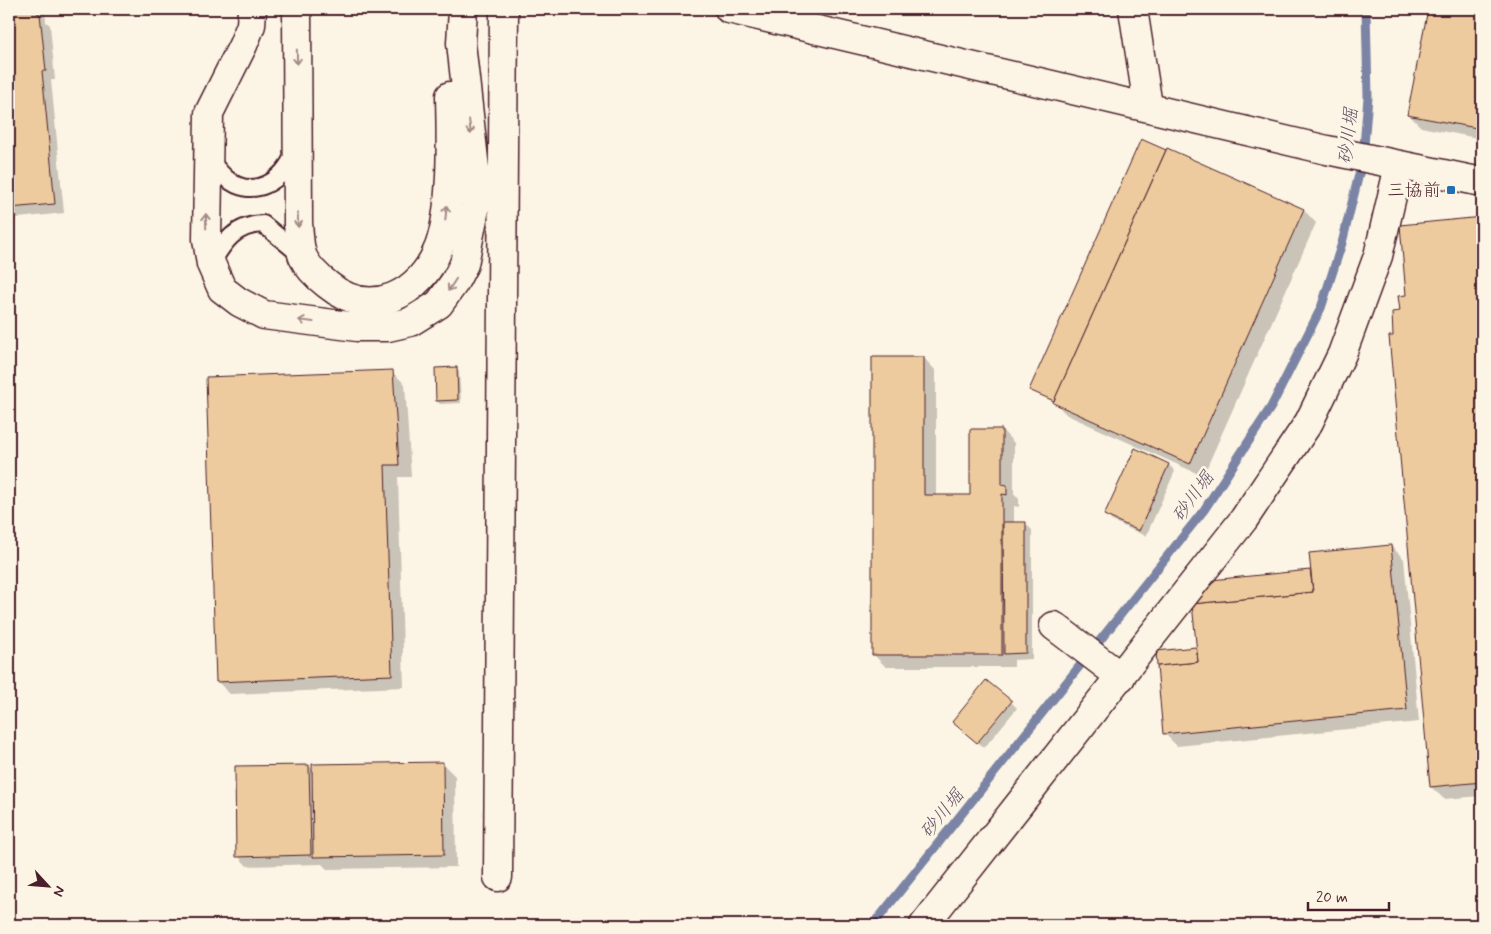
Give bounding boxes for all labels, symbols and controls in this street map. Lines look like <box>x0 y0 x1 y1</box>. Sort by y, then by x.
one-way arrow <box>292 49 302 65</box>
water label: 砂川堀 <box>1333 105 1364 166</box>
one-way arrow <box>465 119 475 135</box>
place label: 三協前 <box>1387 179 1441 203</box>
marker: 三協前 <box>1445 184 1457 196</box>
one-way arrow <box>441 206 451 222</box>
one-way arrow <box>294 212 303 228</box>
one-way arrow <box>201 213 211 230</box>
one-way arrow <box>447 277 457 291</box>
one-way arrow <box>298 316 314 326</box>
water label: 砂川堀 <box>1166 466 1221 527</box>
water label: 砂川堀 <box>915 783 970 844</box>
north arrow <box>22 862 72 912</box>
scale bar <box>1308 879 1390 911</box>
text: N <box>49 883 69 899</box>
text: 20 m <box>1316 888 1348 908</box>

